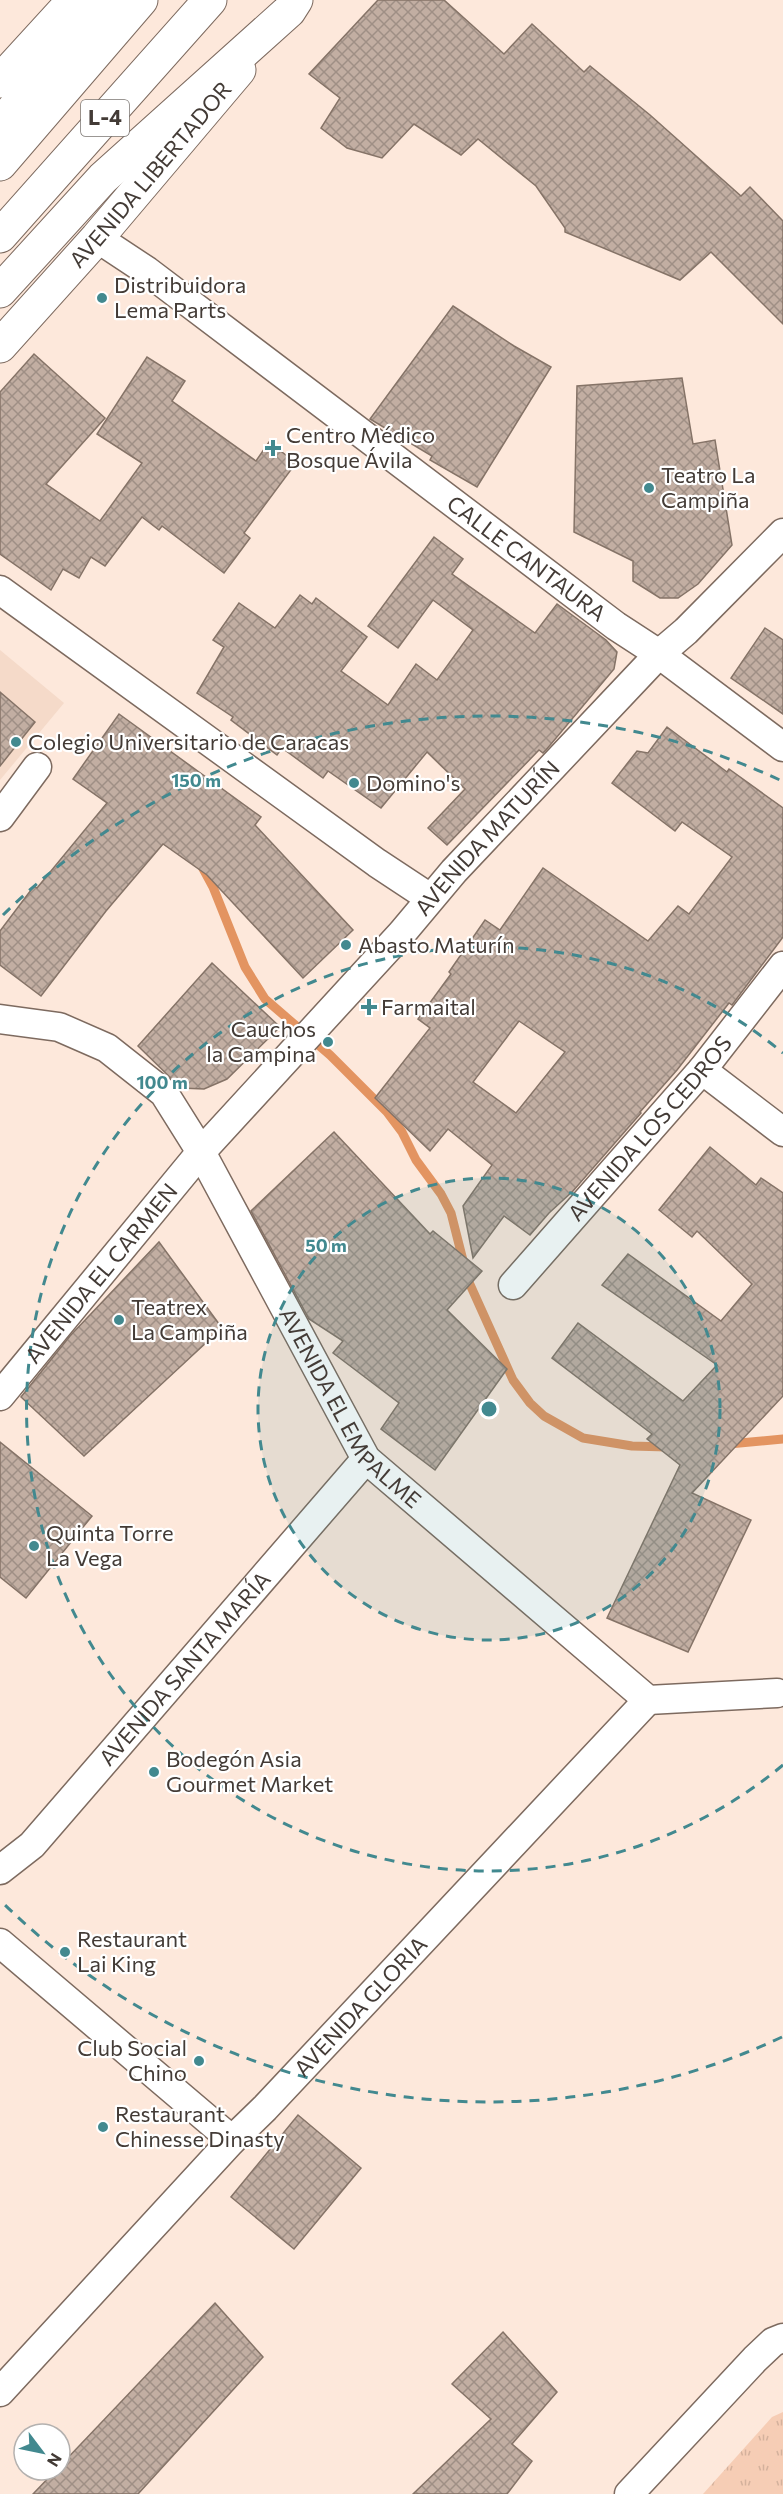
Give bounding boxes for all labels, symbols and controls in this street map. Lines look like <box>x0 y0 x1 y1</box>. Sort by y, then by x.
street label: AVENIDA LIBERTADOR <box>63 75 237 273</box>
road number: L-4 <box>81 100 129 136</box>
place label: Distribuidora Lema Parts <box>114 271 246 323</box>
marker: Distribuidora Lema Parts <box>95 291 109 305</box>
place label: Centro Médico Bosque Ávila <box>286 421 435 473</box>
marker: Centro Médico Bosque Ávila <box>264 439 282 457</box>
place label: Teatro La Campiña <box>661 461 755 513</box>
marker: Teatro La Campiña <box>642 481 656 495</box>
street label: CALLE CANTAURA <box>442 489 612 627</box>
place label: Colegio Universitario de Caracas <box>28 728 349 755</box>
marker: Colegio Universitario de Caracas <box>9 735 23 749</box>
street label: AVENIDA MATURÍN <box>409 754 565 921</box>
text: 150 m <box>171 769 221 791</box>
place label: Domino's <box>366 769 460 796</box>
marker: Domino's <box>347 776 361 790</box>
place label: Abasto Maturín <box>358 931 515 958</box>
marker: Abasto Maturín <box>339 938 353 952</box>
place label: Farmaital <box>381 993 476 1020</box>
marker: Farmaital <box>362 1000 376 1014</box>
place label: Cauchos la Campina <box>206 1015 316 1067</box>
street label: AVENIDA LOS CEDROS <box>562 1030 737 1226</box>
marker: Cauchos la Campina <box>321 1035 335 1049</box>
text: 100 m <box>136 1071 188 1093</box>
street label: AVENIDA EL CARMEN <box>19 1178 183 1368</box>
text: 50 m <box>305 1234 347 1256</box>
place label: Teatrex La Campiña <box>131 1293 248 1345</box>
street label: AVENIDA EL EMPALME <box>274 1303 427 1513</box>
marker: Teatrex La Campiña <box>112 1313 126 1327</box>
centre of rings <box>479 1399 499 1419</box>
place label: Quinta Torre La Vega <box>46 1519 174 1571</box>
marker: Quinta Torre La Vega <box>27 1539 41 1553</box>
street label: AVENIDA SANTA MARÍA <box>93 1566 276 1771</box>
place label: Bodegón Asia Gourmet Market <box>166 1745 333 1797</box>
marker: Bodegón Asia Gourmet Market <box>147 1765 161 1779</box>
place label: Restaurant Lai King <box>77 1925 187 1977</box>
street label: AVENIDA GLORIA <box>288 1930 432 2081</box>
marker: Restaurant Lai King <box>58 1945 72 1959</box>
place label: Club Social Chino <box>77 2034 187 2086</box>
marker: Club Social Chino <box>192 2054 206 2068</box>
place label: Restaurant Chinesse Dinasty <box>115 2100 285 2152</box>
marker: Restaurant Chinesse Dinasty <box>96 2120 110 2134</box>
north arrow <box>12 2422 72 2482</box>
text: N <box>44 2450 66 2470</box>

